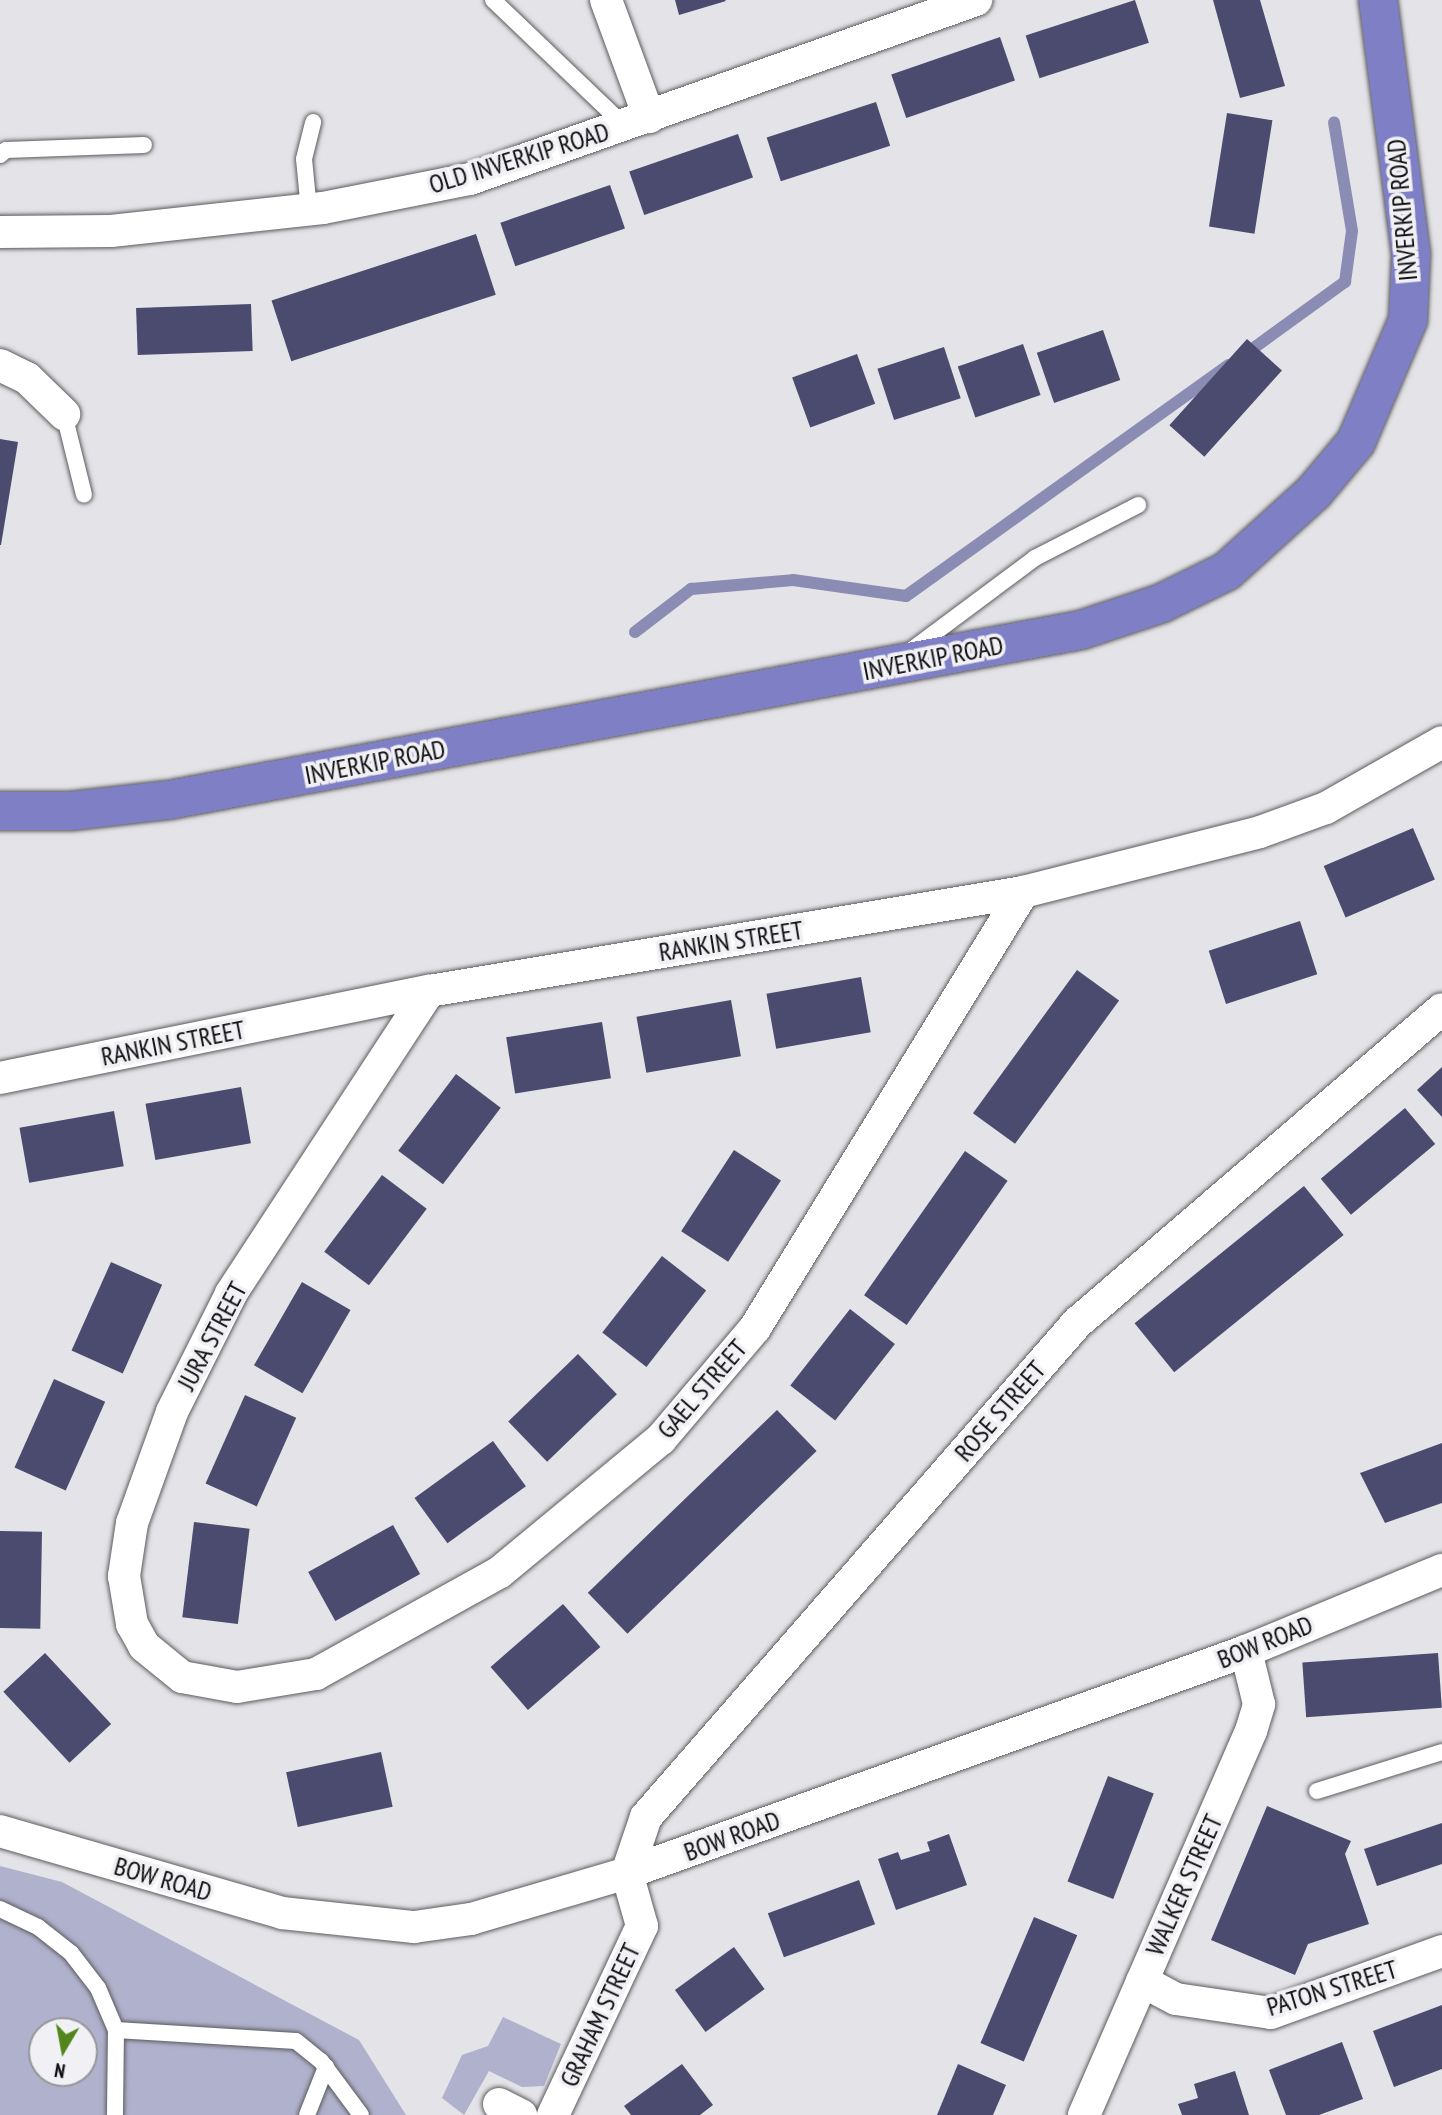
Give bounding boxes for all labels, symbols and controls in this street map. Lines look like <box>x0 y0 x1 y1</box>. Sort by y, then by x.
street label: OLD INVERKIP ROAD <box>425 116 613 200</box>
street label: INVERKIP ROAD <box>1380 137 1424 283</box>
street label: INVERKIP ROAD <box>860 629 1006 687</box>
street label: INVERKIP ROAD <box>302 733 448 791</box>
street label: RANKIN STREET <box>657 914 805 968</box>
street label: RANKIN STREET <box>99 1014 247 1072</box>
street label: JURA STREET <box>170 1276 254 1396</box>
street label: GAEL STREET <box>650 1333 754 1445</box>
street label: ROSE STREET <box>948 1354 1052 1468</box>
street label: BOW ROAD <box>1213 1609 1317 1675</box>
street label: BOW ROAD <box>679 1804 785 1868</box>
street label: WALKER STREET <box>1139 1810 1229 1960</box>
street label: BOW ROAD <box>110 1850 216 1908</box>
street label: GRAHAM STREET <box>553 1938 647 2092</box>
street label: PATON STREET <box>1263 1953 1401 2023</box>
north arrow <box>28 2017 98 2087</box>
text: N <box>53 2058 67 2083</box>

